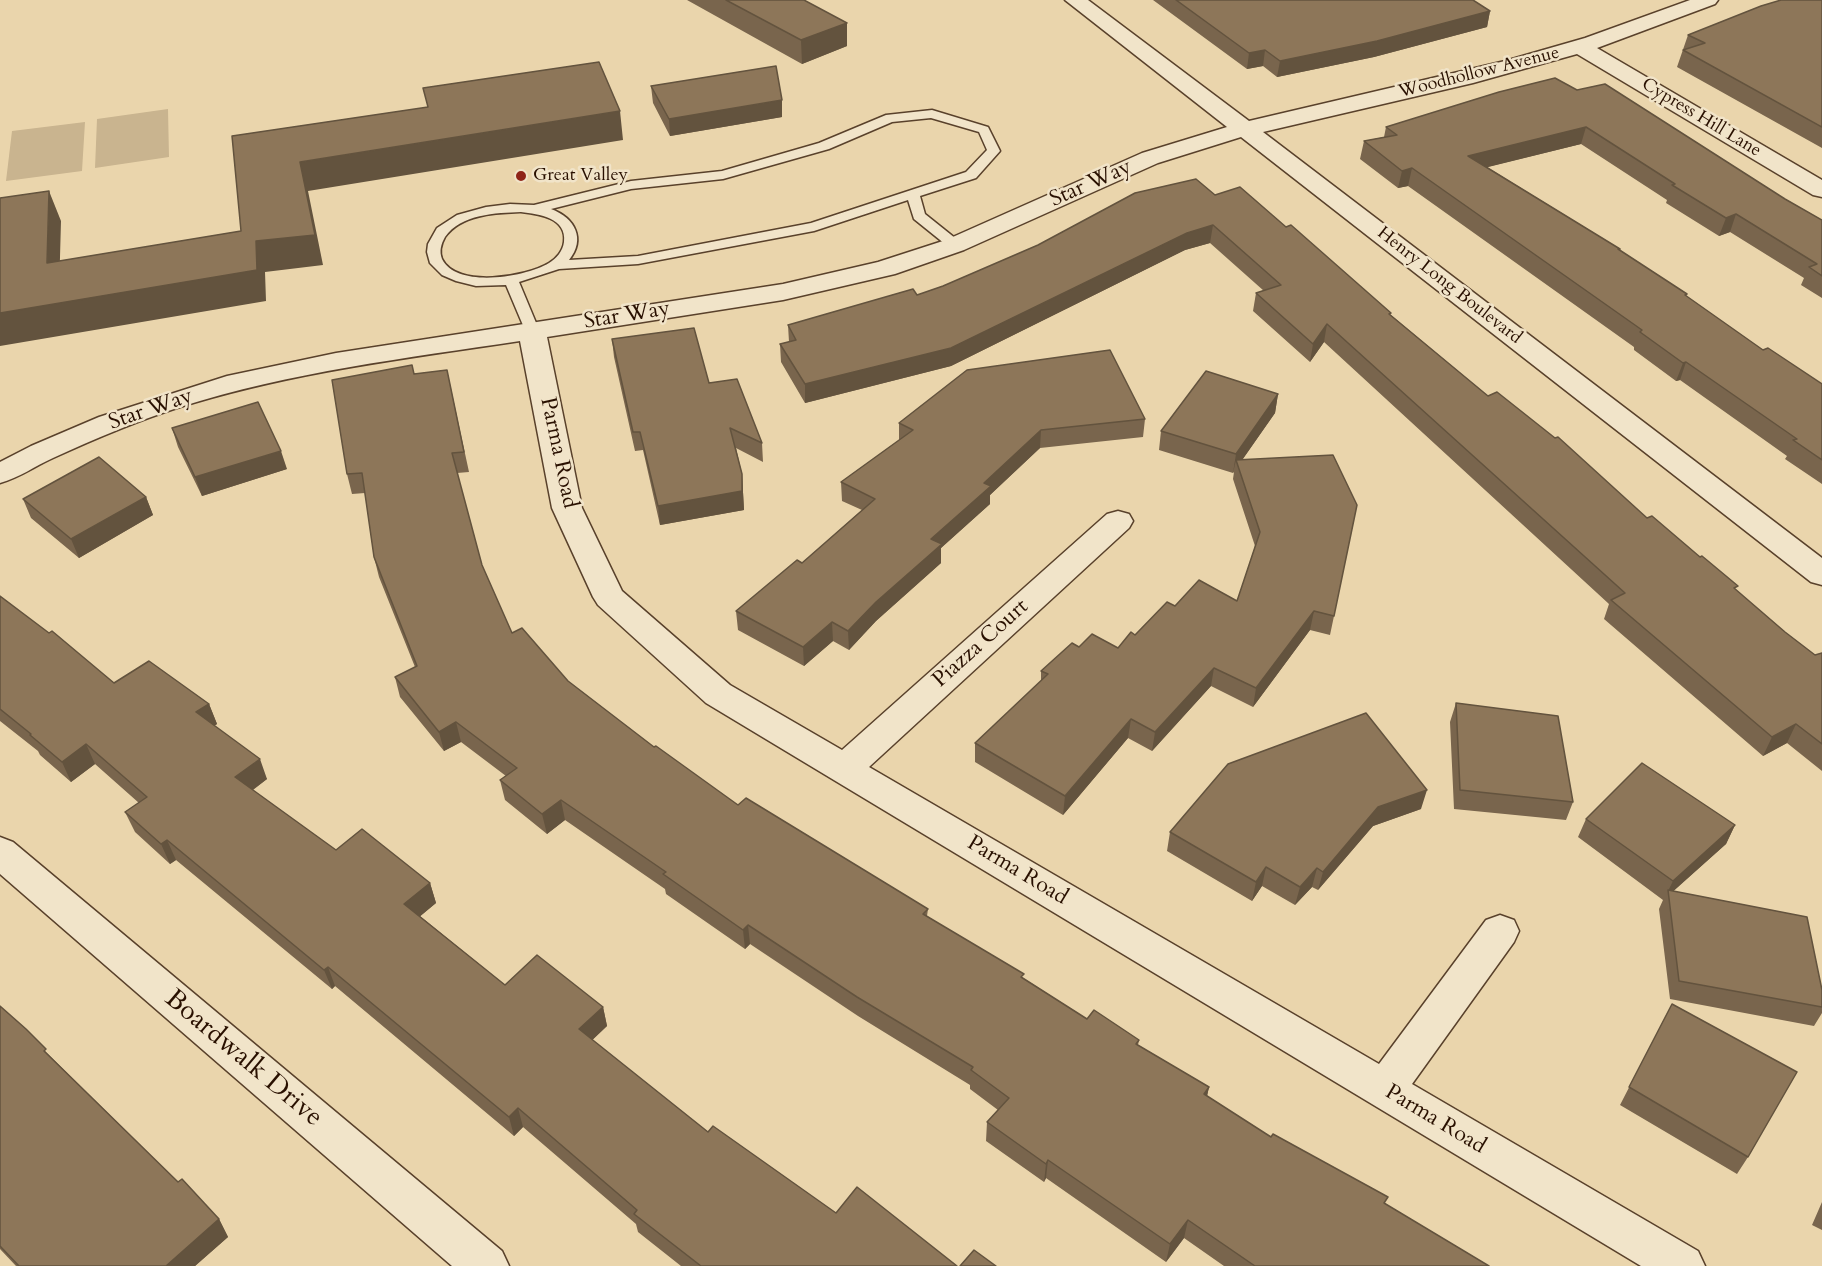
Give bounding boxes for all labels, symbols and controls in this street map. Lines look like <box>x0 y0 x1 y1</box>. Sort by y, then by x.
street label: Woodhollow Avenue <box>1396 43 1562 103</box>
street label: Cypress Hill Lane <box>1637 74 1765 162</box>
street label: Star Way <box>1046 154 1136 214</box>
place label: Great Valley <box>533 165 628 187</box>
marker: Great Valley <box>514 169 528 183</box>
street label: Henry Long Boulevard <box>1372 223 1526 349</box>
street label: Star Way <box>582 296 672 336</box>
street label: Star Way <box>106 383 196 437</box>
street label: Parma Road <box>533 395 583 511</box>
street label: Piazza Court <box>928 594 1034 694</box>
street label: Parma Road <box>962 831 1072 911</box>
street label: Boardwalk Drive <box>158 984 328 1134</box>
street label: Parma Road <box>1380 1080 1490 1160</box>

